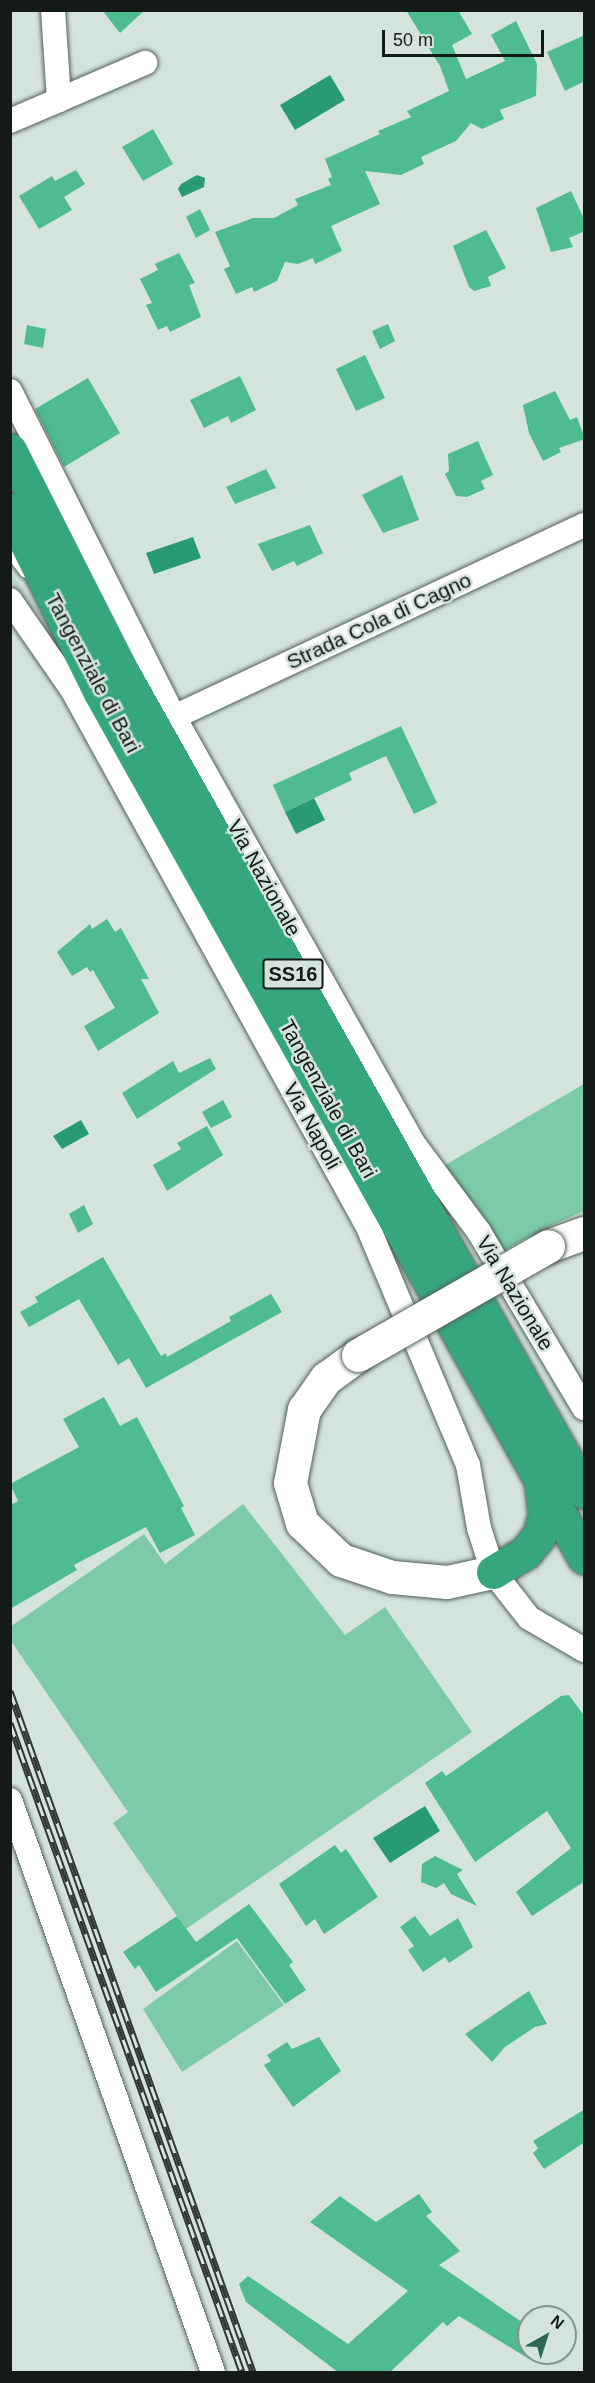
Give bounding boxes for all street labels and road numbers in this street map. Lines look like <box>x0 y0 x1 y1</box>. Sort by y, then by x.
street label: Strada Cola di Cagno <box>283 567 475 675</box>
street label: Tangenziale di Bari <box>40 589 146 757</box>
street label: Via Nazionale <box>222 815 306 941</box>
road number: SS16 <box>262 957 324 991</box>
street label: Tangenziale di Bari <box>274 1015 382 1183</box>
street label: Via Napoli <box>278 1078 346 1174</box>
street label: Via Nazionale <box>471 1231 559 1355</box>

